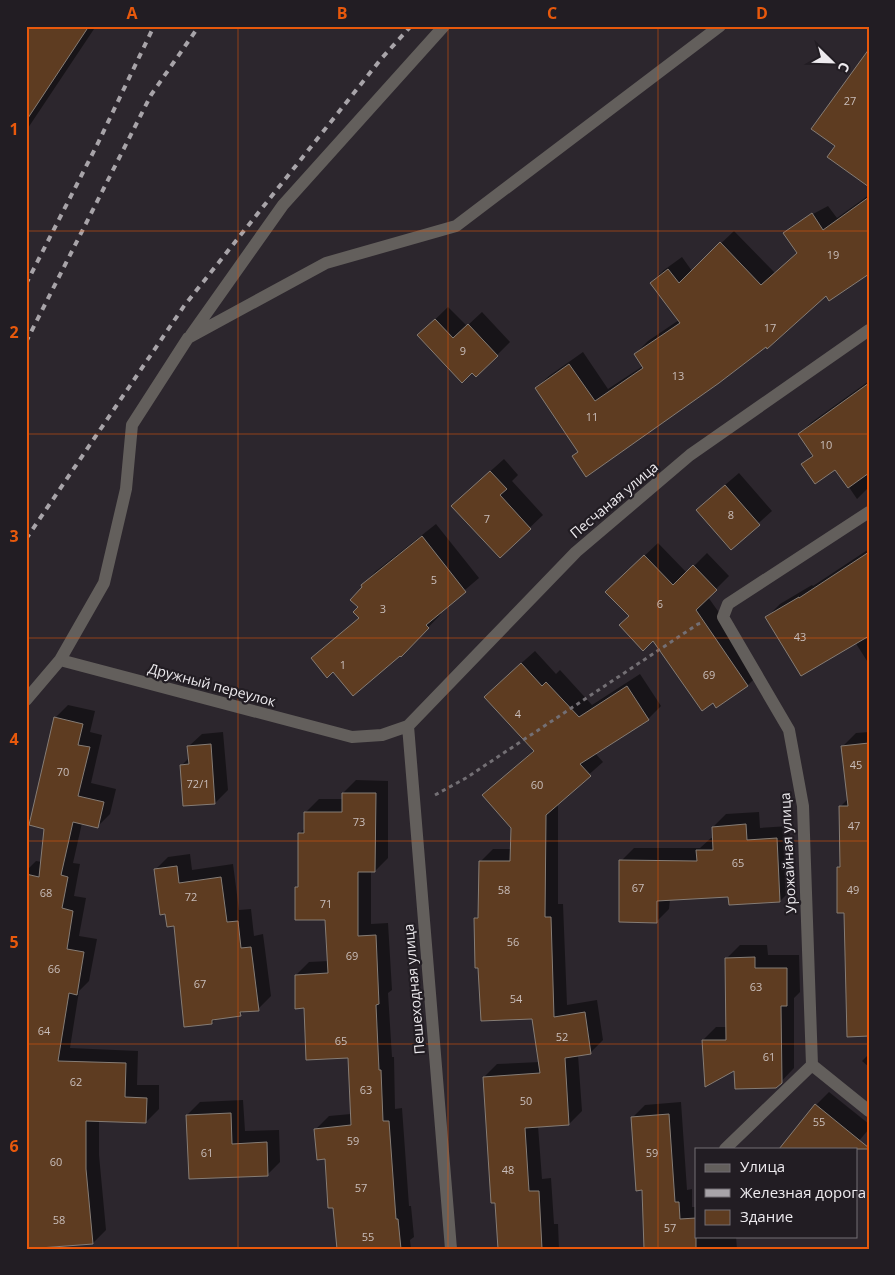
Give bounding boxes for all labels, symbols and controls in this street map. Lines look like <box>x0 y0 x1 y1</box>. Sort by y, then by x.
text: A <box>126 2 138 24</box>
text: B <box>337 2 347 24</box>
text: C <box>547 2 557 24</box>
text: D <box>756 2 768 24</box>
north arrow <box>808 38 858 88</box>
text: С <box>834 59 855 75</box>
house number: 27 <box>844 93 856 108</box>
text: 1 <box>9 118 19 140</box>
house number: 19 <box>827 247 839 262</box>
house number: 17 <box>764 320 776 335</box>
text: 2 <box>9 321 19 343</box>
house number: 9 <box>460 343 466 358</box>
house number: 13 <box>672 368 684 383</box>
house number: 11 <box>586 409 598 424</box>
house number: 10 <box>820 437 832 452</box>
street label: Песчаная улица <box>566 457 662 542</box>
house number: 8 <box>728 507 734 522</box>
house number: 7 <box>484 511 490 526</box>
text: 3 <box>9 525 19 547</box>
house number: 5 <box>431 572 437 587</box>
house number: 6 <box>657 596 663 611</box>
house number: 3 <box>380 601 386 616</box>
house number: 43 <box>794 629 806 644</box>
house number: 1 <box>340 657 346 672</box>
street label: Дружный переулок <box>146 658 279 711</box>
house number: 69 <box>703 667 715 682</box>
house number: 4 <box>515 706 522 721</box>
text: 4 <box>9 728 19 750</box>
house number: 45 <box>850 757 862 772</box>
house number: 70 <box>57 764 69 779</box>
house number: 72/1 <box>187 776 209 791</box>
house number: 60 <box>531 777 543 792</box>
street label: Урожайная улица <box>775 792 800 914</box>
house number: 73 <box>353 814 365 829</box>
house number: 47 <box>848 818 860 833</box>
house number: 65 <box>732 855 744 870</box>
house number: 67 <box>632 880 644 895</box>
house number: 58 <box>498 882 510 897</box>
house number: 49 <box>847 882 859 897</box>
house number: 68 <box>40 885 52 900</box>
house number: 72 <box>185 889 197 904</box>
house number: 71 <box>320 896 332 911</box>
street label: Пешеходная улица <box>398 923 429 1055</box>
text: 5 <box>9 931 19 953</box>
house number: 56 <box>507 934 519 949</box>
house number: 69 <box>346 948 358 963</box>
house number: 66 <box>48 961 60 976</box>
house number: 67 <box>194 976 206 991</box>
house number: 63 <box>750 979 762 994</box>
house number: 54 <box>510 991 523 1006</box>
house number: 64 <box>38 1023 51 1038</box>
house number: 52 <box>556 1029 568 1044</box>
house number: 65 <box>335 1033 347 1048</box>
house number: 61 <box>763 1049 775 1064</box>
house number: 62 <box>70 1074 82 1089</box>
house number: 63 <box>360 1082 372 1097</box>
house number: 50 <box>520 1093 532 1108</box>
house number: 55 <box>813 1114 825 1129</box>
house number: 59 <box>347 1133 359 1148</box>
text: 6 <box>9 1135 19 1157</box>
house number: 61 <box>201 1145 213 1160</box>
house number: 59 <box>646 1145 658 1160</box>
legend <box>695 1148 858 1238</box>
house number: 60 <box>50 1154 62 1169</box>
text: Улица <box>740 1156 785 1176</box>
house number: 48 <box>502 1162 514 1177</box>
house number: 57 <box>355 1180 367 1195</box>
text: Железная дорога <box>740 1182 866 1202</box>
text: Здание <box>740 1206 793 1226</box>
house number: 58 <box>53 1212 65 1227</box>
house number: 57 <box>664 1220 676 1235</box>
house number: 55 <box>362 1229 374 1244</box>

